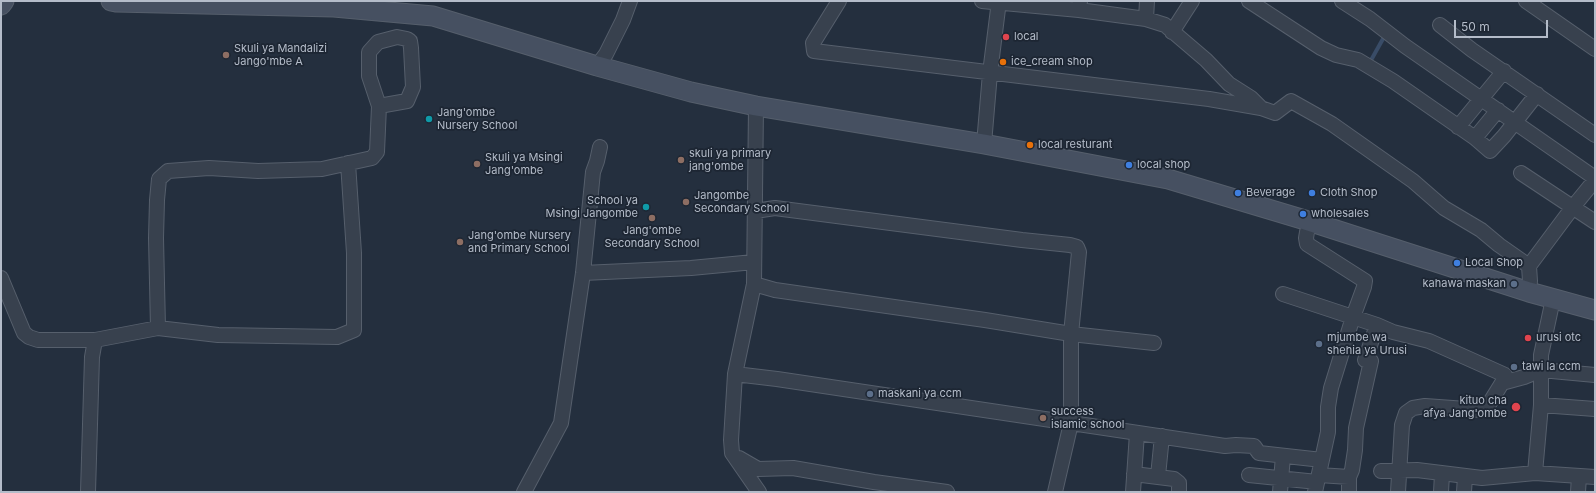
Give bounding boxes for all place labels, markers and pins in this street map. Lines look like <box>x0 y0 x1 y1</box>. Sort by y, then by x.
place label: local <box>1014 30 1038 44</box>
marker: local <box>1001 32 1011 42</box>
place label: Skuli ya Mandalizi Jango'mbe A <box>234 42 327 68</box>
marker: Skuli ya Mandalizi Jango'mbe A <box>221 50 231 60</box>
place label: ice_cream shop <box>1011 55 1093 69</box>
marker: ice_cream shop <box>998 57 1008 67</box>
place label: Jang'ombe Nursery School <box>437 106 517 132</box>
marker: Jang'ombe Nursery School <box>424 114 434 124</box>
place label: local resturant <box>1038 138 1112 152</box>
marker: local resturant <box>1025 140 1035 150</box>
place label: skuli ya primary jang'ombe <box>689 147 771 173</box>
place label: Skuli ya Msingi Jang'ombe <box>485 151 563 177</box>
marker: skuli ya primary jang'ombe <box>676 155 686 165</box>
place label: local shop <box>1137 158 1190 172</box>
marker: Skuli ya Msingi Jang'ombe <box>472 159 482 169</box>
marker: local shop <box>1124 160 1134 170</box>
place label: Beverage <box>1246 186 1295 200</box>
place label: Cloth Shop <box>1320 186 1377 200</box>
marker: Beverage <box>1233 188 1243 198</box>
marker: Cloth Shop <box>1307 188 1317 198</box>
place label: Jangombe Secondary School <box>694 189 789 215</box>
place label: School ya Msingi Jangombe <box>546 194 638 220</box>
marker: Jangombe Secondary School <box>681 197 691 207</box>
marker: School ya Msingi Jangombe <box>641 202 651 212</box>
place label: wholesales <box>1311 207 1369 221</box>
marker: wholesales <box>1298 209 1308 219</box>
marker: Jang'ombe Secondary School <box>647 213 657 223</box>
place label: Jang'ombe Secondary School <box>604 224 700 250</box>
place label: Jang'ombe Nursery and Primary School <box>468 229 571 255</box>
marker: Jang'ombe Nursery and Primary School <box>455 237 465 247</box>
place label: Local Shop <box>1465 256 1523 270</box>
marker: Local Shop <box>1452 258 1462 268</box>
place label: kahawa maskan <box>1423 277 1506 291</box>
marker: kahawa maskan <box>1509 279 1519 289</box>
place label: mjumbe wa shehia ya Urusi <box>1327 331 1407 357</box>
place label: urusi otc <box>1536 331 1581 345</box>
marker: urusi otc <box>1523 333 1533 343</box>
marker: mjumbe wa shehia ya Urusi <box>1314 339 1324 349</box>
place label: tawi la ccm <box>1522 360 1581 374</box>
marker: tawi la ccm <box>1509 362 1519 372</box>
place label: maskani ya ccm <box>878 387 962 401</box>
marker: maskani ya ccm <box>865 389 875 399</box>
place label: kituo cha afya Jang'ombe <box>1423 394 1507 420</box>
marker: kituo cha afya Jang'ombe <box>1510 401 1522 413</box>
place label: success islamic school <box>1051 405 1124 431</box>
marker: success islamic school <box>1038 413 1048 423</box>

